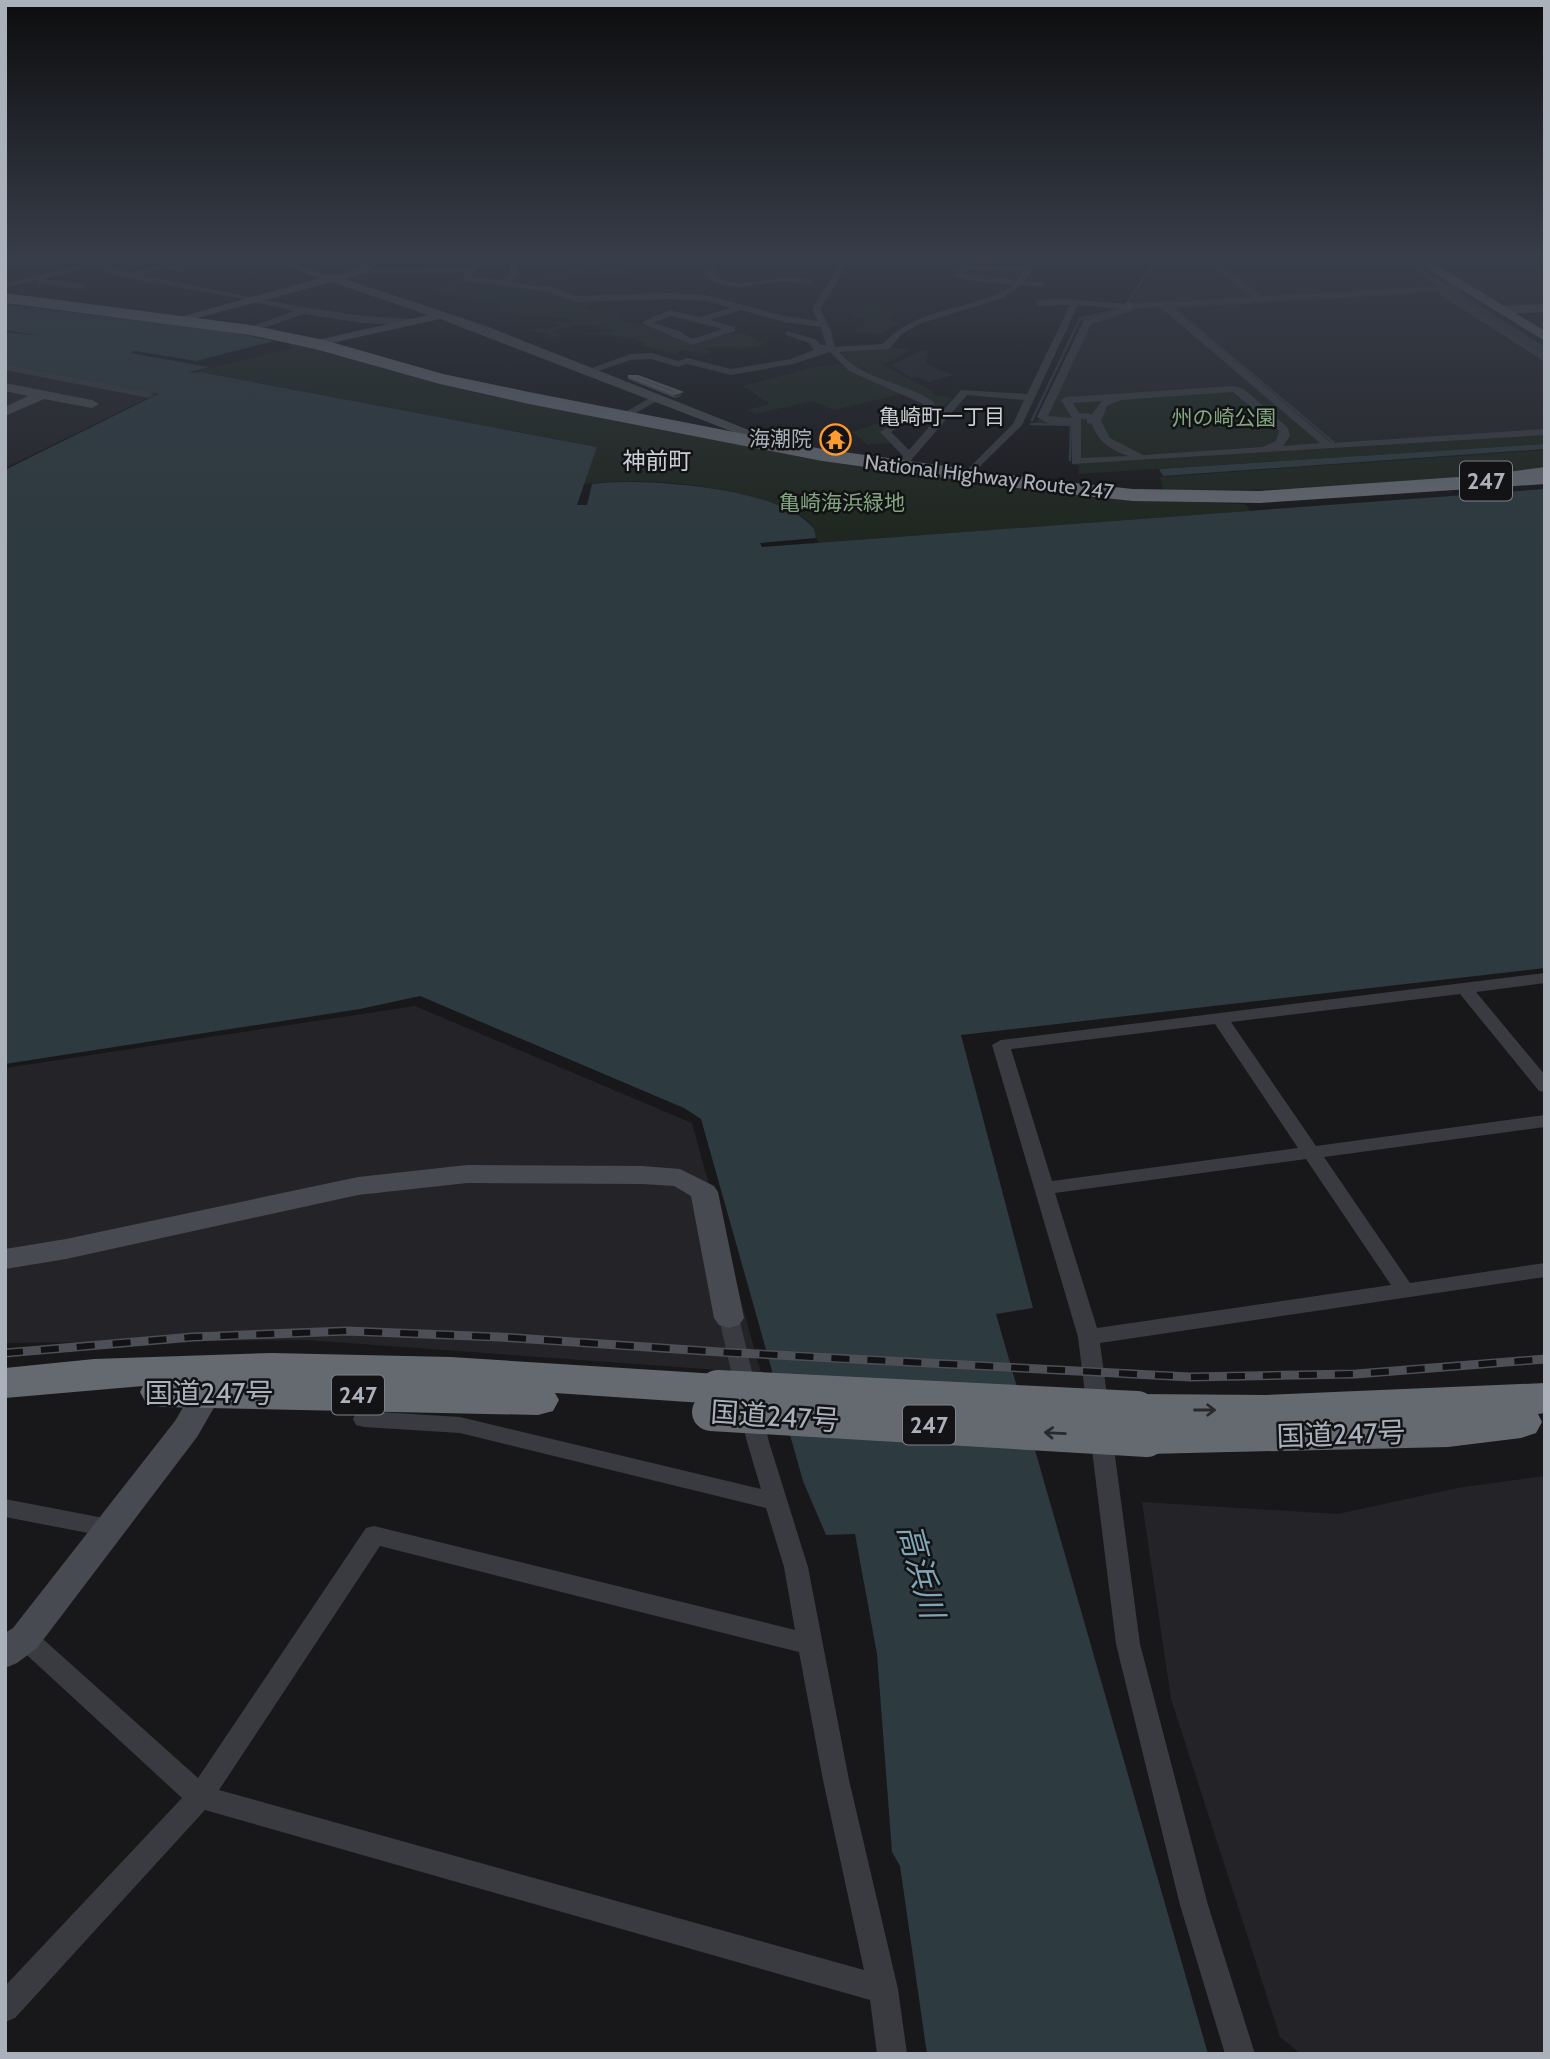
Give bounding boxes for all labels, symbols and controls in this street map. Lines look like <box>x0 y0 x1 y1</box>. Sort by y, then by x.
district label: 亀崎町一丁目 <box>879 404 1005 429</box>
park label: 州の崎公園 <box>1172 405 1277 430</box>
temple icon: 海潮院 <box>818 422 852 456</box>
place label: 海潮院 <box>749 426 812 451</box>
district label: 神前町 <box>623 447 692 475</box>
street label: National Highway Route 247 <box>863 449 1116 504</box>
road number: 247 <box>1460 461 1512 500</box>
park label: 亀崎海浜緑地 <box>779 490 905 515</box>
street label: 国道247号 <box>145 1376 273 1410</box>
road number: 247 <box>332 1376 384 1414</box>
street label: 国道247号 <box>709 1395 841 1437</box>
one-way arrow <box>1194 1404 1217 1417</box>
road number: 247 <box>903 1406 955 1444</box>
street label: 国道247号 <box>1276 1415 1406 1453</box>
one-way arrow <box>1044 1426 1066 1439</box>
water label: 高浜川 <box>890 1519 954 1625</box>

